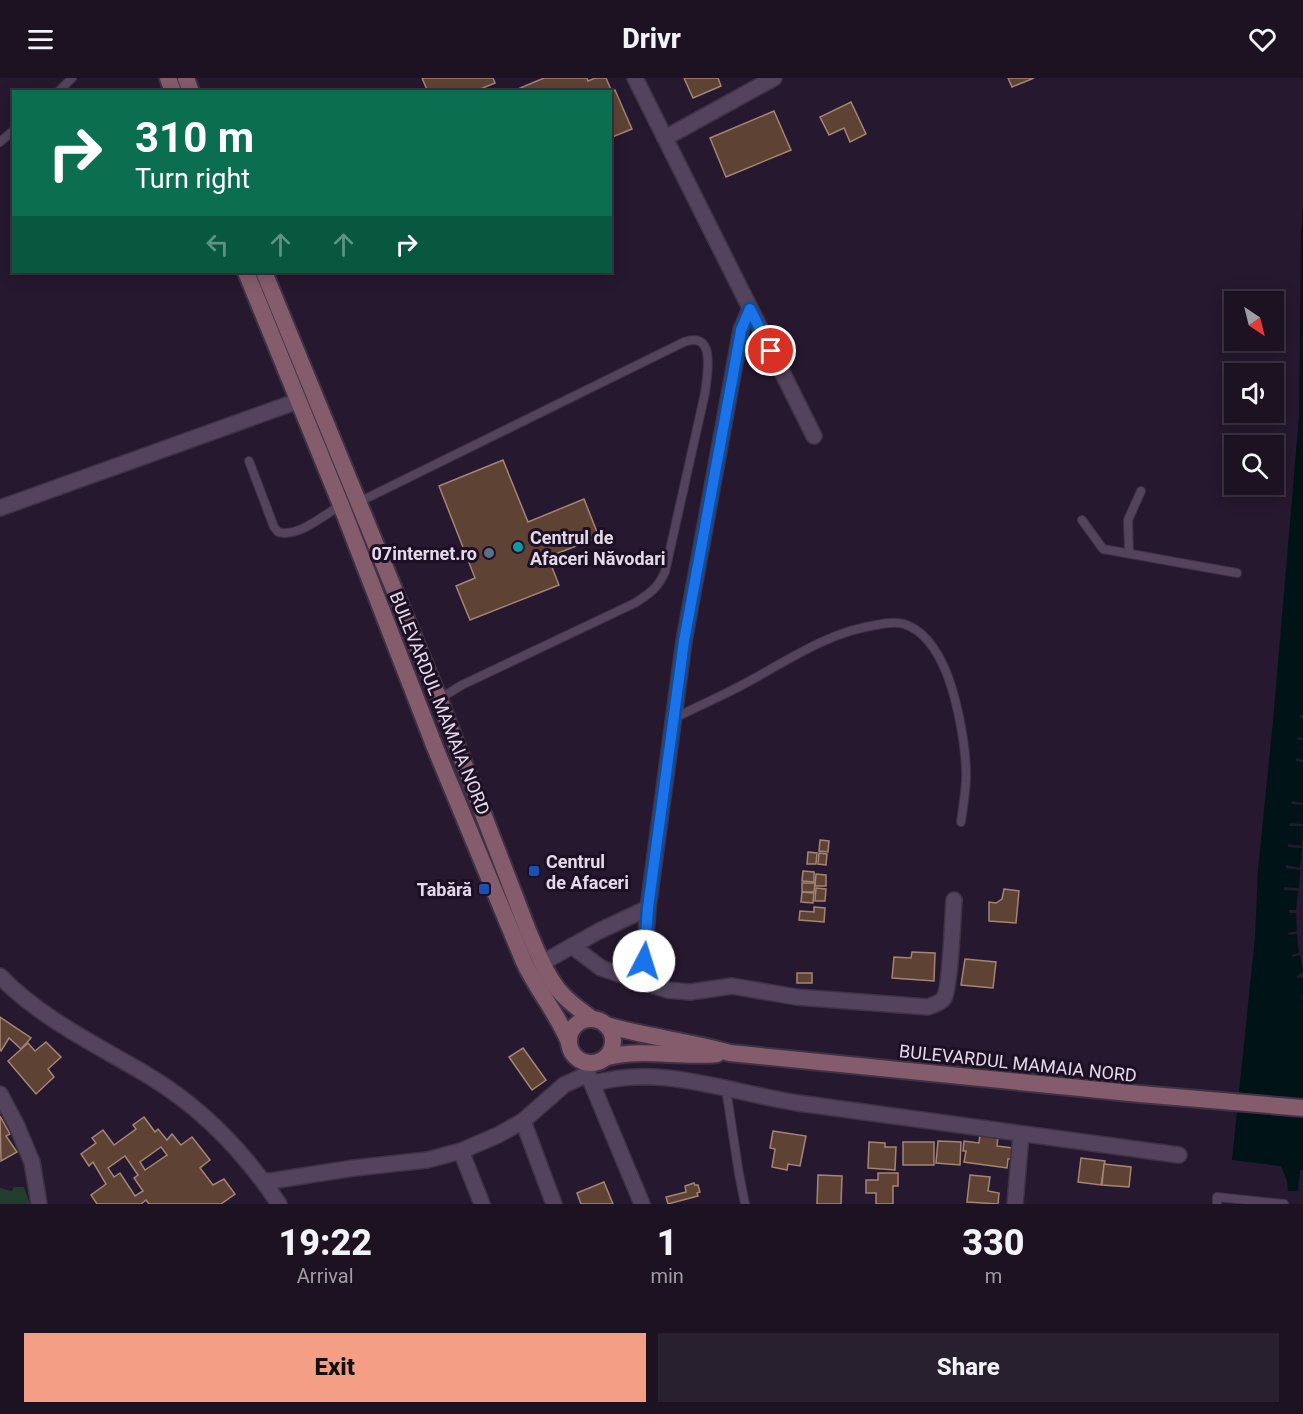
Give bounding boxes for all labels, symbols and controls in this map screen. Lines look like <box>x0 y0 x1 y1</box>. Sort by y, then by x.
icon: menu <box>24 23 57 56</box>
text: Drivr <box>622 23 681 55</box>
icon: heart <box>1246 23 1279 56</box>
text: 310 m <box>135 113 254 162</box>
icon: right <box>36 114 114 192</box>
text: Turn right <box>135 163 250 195</box>
icon: left <box>201 228 234 261</box>
icon: ahead <box>264 228 297 261</box>
icon: ahead <box>327 228 360 261</box>
icon: right <box>390 228 423 261</box>
north arrow <box>1224 291 1284 351</box>
map controls <box>1224 291 1284 495</box>
pin <box>745 325 796 376</box>
icon: arrive <box>754 334 787 367</box>
button: sound <box>1224 363 1284 423</box>
button: search <box>1224 435 1284 495</box>
place label: Centrul de Afaceri Năvodari <box>530 527 666 569</box>
marker: Centrul de Afaceri Năvodari <box>511 540 525 554</box>
place label: 07internet.ro <box>371 543 477 564</box>
marker: 07internet.ro <box>482 546 496 560</box>
street label: BULEVARDUL MAMAIA NORD <box>386 588 494 818</box>
place label: Centrul de Afaceri <box>546 851 629 893</box>
marker: Centrul de Afaceri <box>527 864 541 878</box>
place label: Tabără <box>417 879 472 900</box>
marker: Tabără <box>477 882 491 896</box>
position arrow <box>612 929 676 993</box>
street label: BULEVARDUL MAMAIA NORD <box>898 1040 1138 1086</box>
text: 19:22 <box>278 1222 372 1264</box>
text: 1 <box>657 1222 678 1264</box>
text: 330 <box>962 1222 1025 1264</box>
text: Arrival <box>297 1264 354 1288</box>
text: min <box>650 1264 684 1288</box>
text: m <box>985 1264 1002 1288</box>
button: Exit <box>24 1333 646 1402</box>
button: Share <box>658 1333 1279 1402</box>

